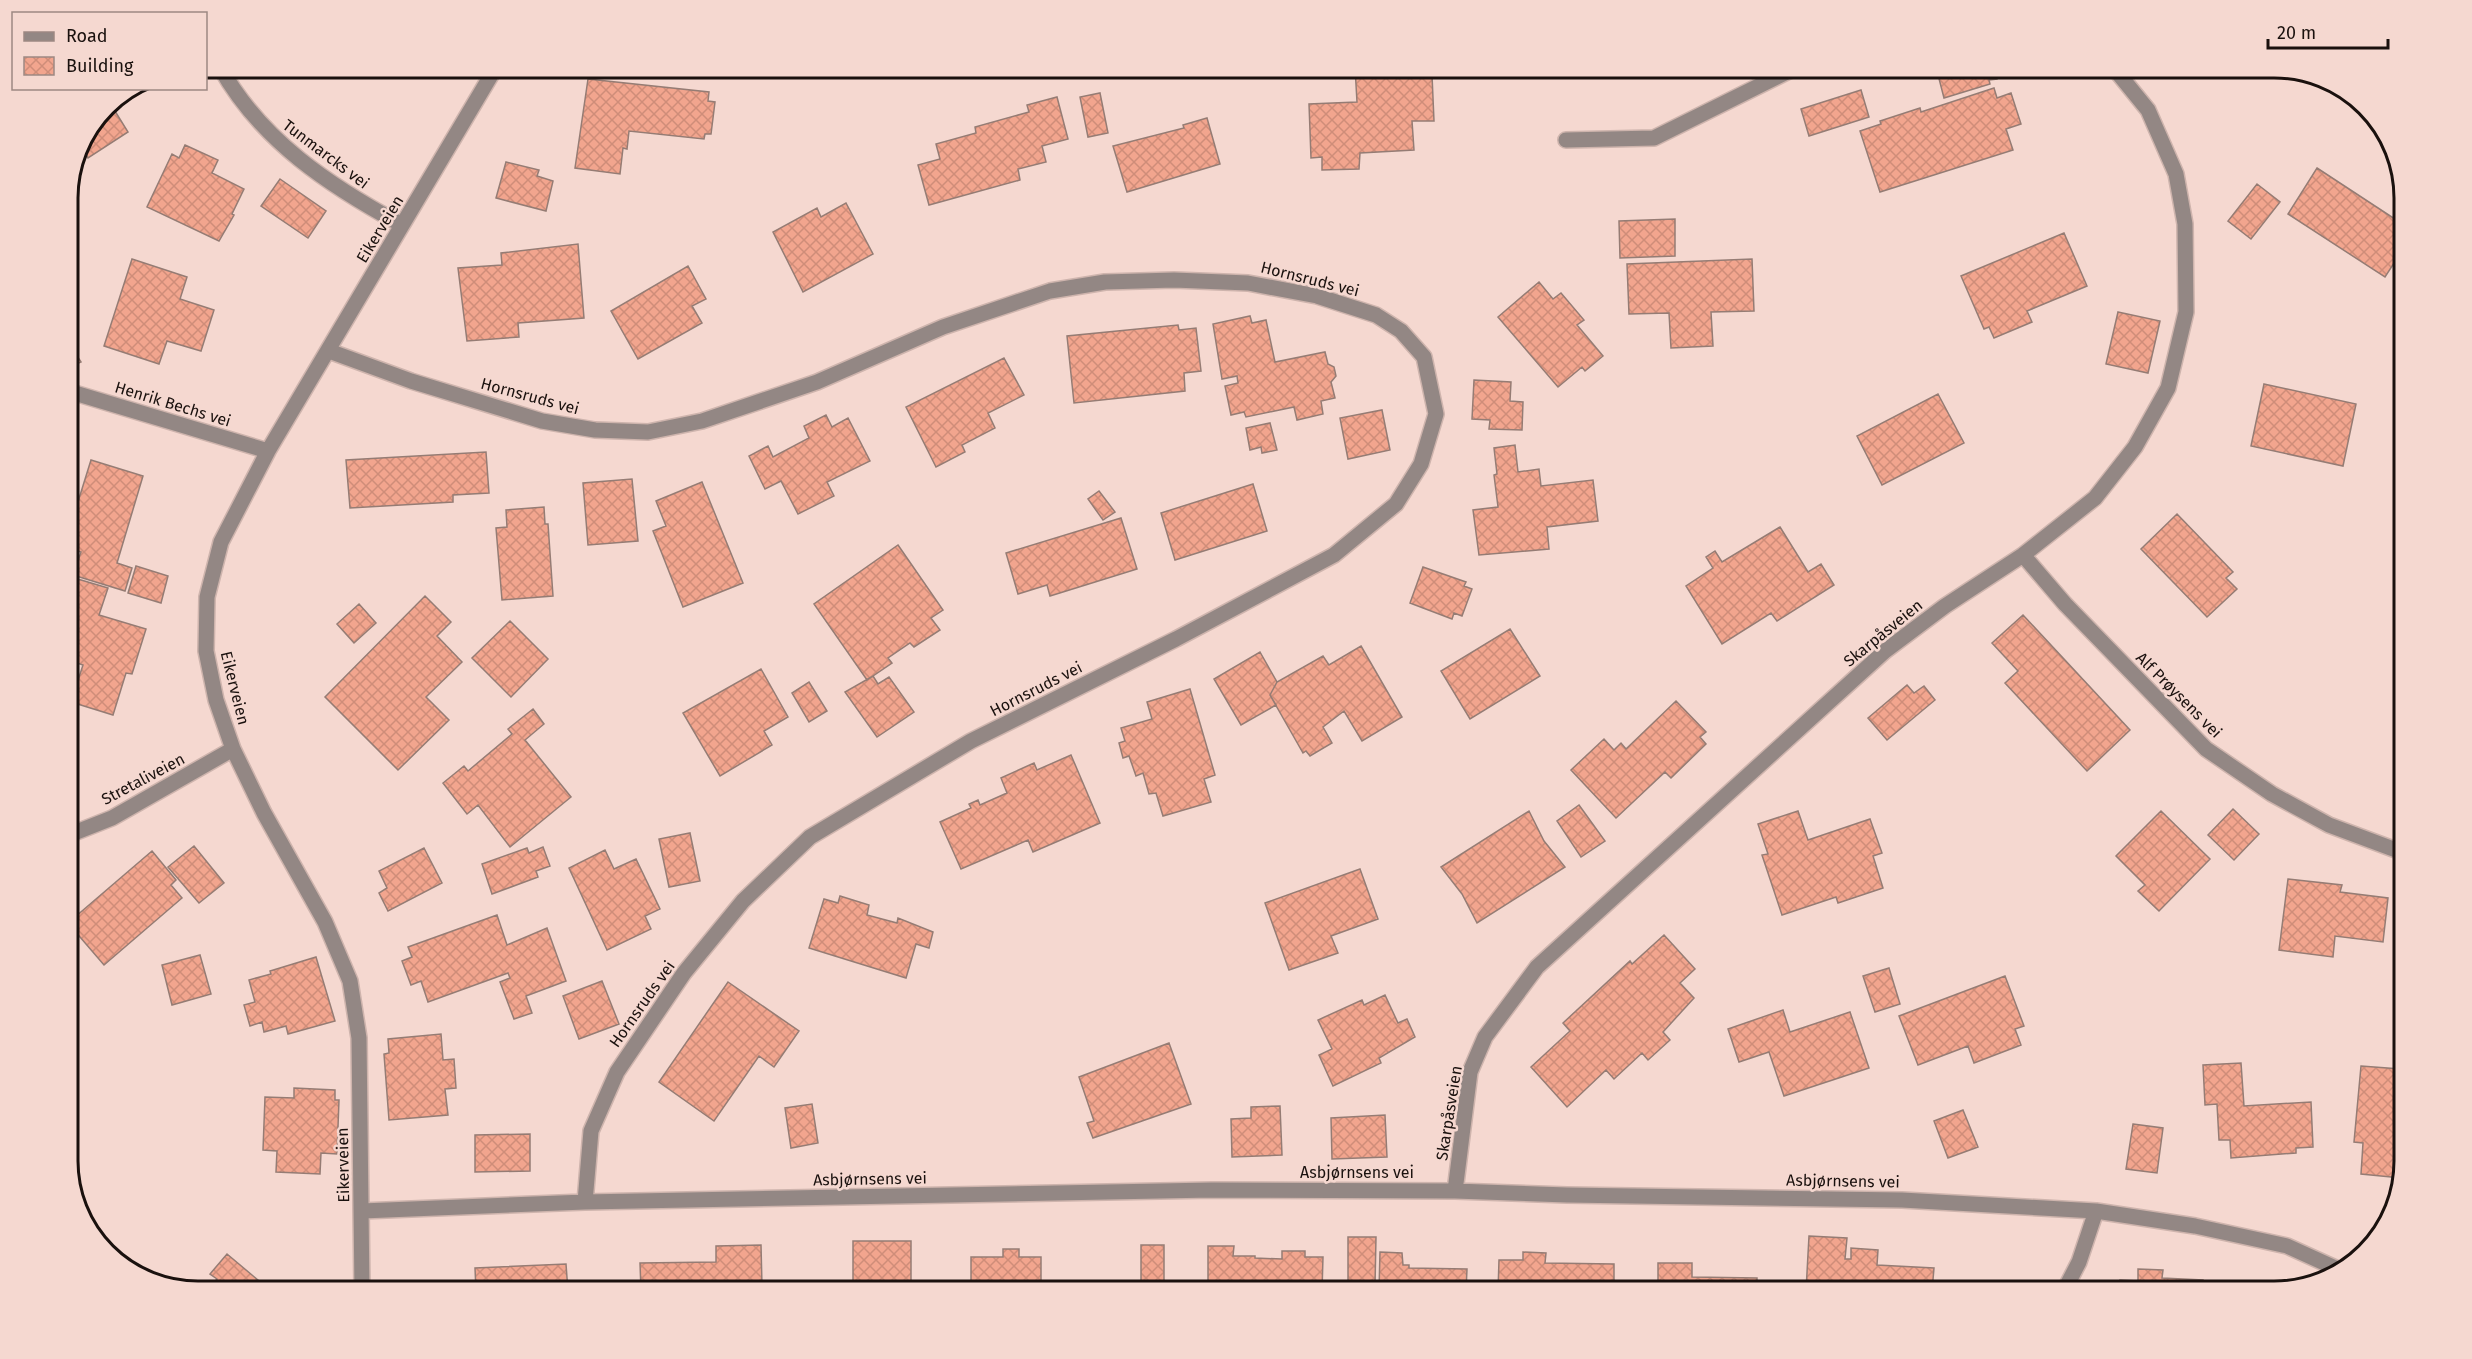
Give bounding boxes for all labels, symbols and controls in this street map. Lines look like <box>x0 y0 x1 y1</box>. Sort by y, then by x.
legend <box>12 12 207 90</box>
scale bar <box>2268 12 2388 50</box>
text: 20 m <box>2277 22 2316 44</box>
text: Road <box>66 25 108 47</box>
text: Building <box>66 55 134 77</box>
street label: Tunmarcks vei <box>279 115 373 193</box>
street label: Eikerveien <box>353 192 407 266</box>
street label: Hornsruds vei <box>1259 258 1361 300</box>
street label: Hornsruds vei <box>479 374 581 418</box>
street label: Henrik Bechs vei <box>113 377 233 431</box>
street label: Skarpåsveien <box>1840 595 1926 671</box>
street label: Alf Prøysens vei <box>2132 648 2226 742</box>
street label: Eikerveien <box>217 649 253 727</box>
street label: Hornsruds vei <box>987 658 1085 720</box>
street label: Stretaliveien <box>98 749 188 809</box>
street label: Hornsruds vei <box>605 957 679 1051</box>
street label: Skarpåsveien <box>1432 1064 1466 1162</box>
street label: Eikerveien <box>333 1127 353 1203</box>
street label: Asbjørnsens vei <box>1300 1163 1414 1182</box>
street label: Asbjørnsens vei <box>813 1169 927 1189</box>
street label: Asbjørnsens vei <box>1786 1171 1900 1191</box>

